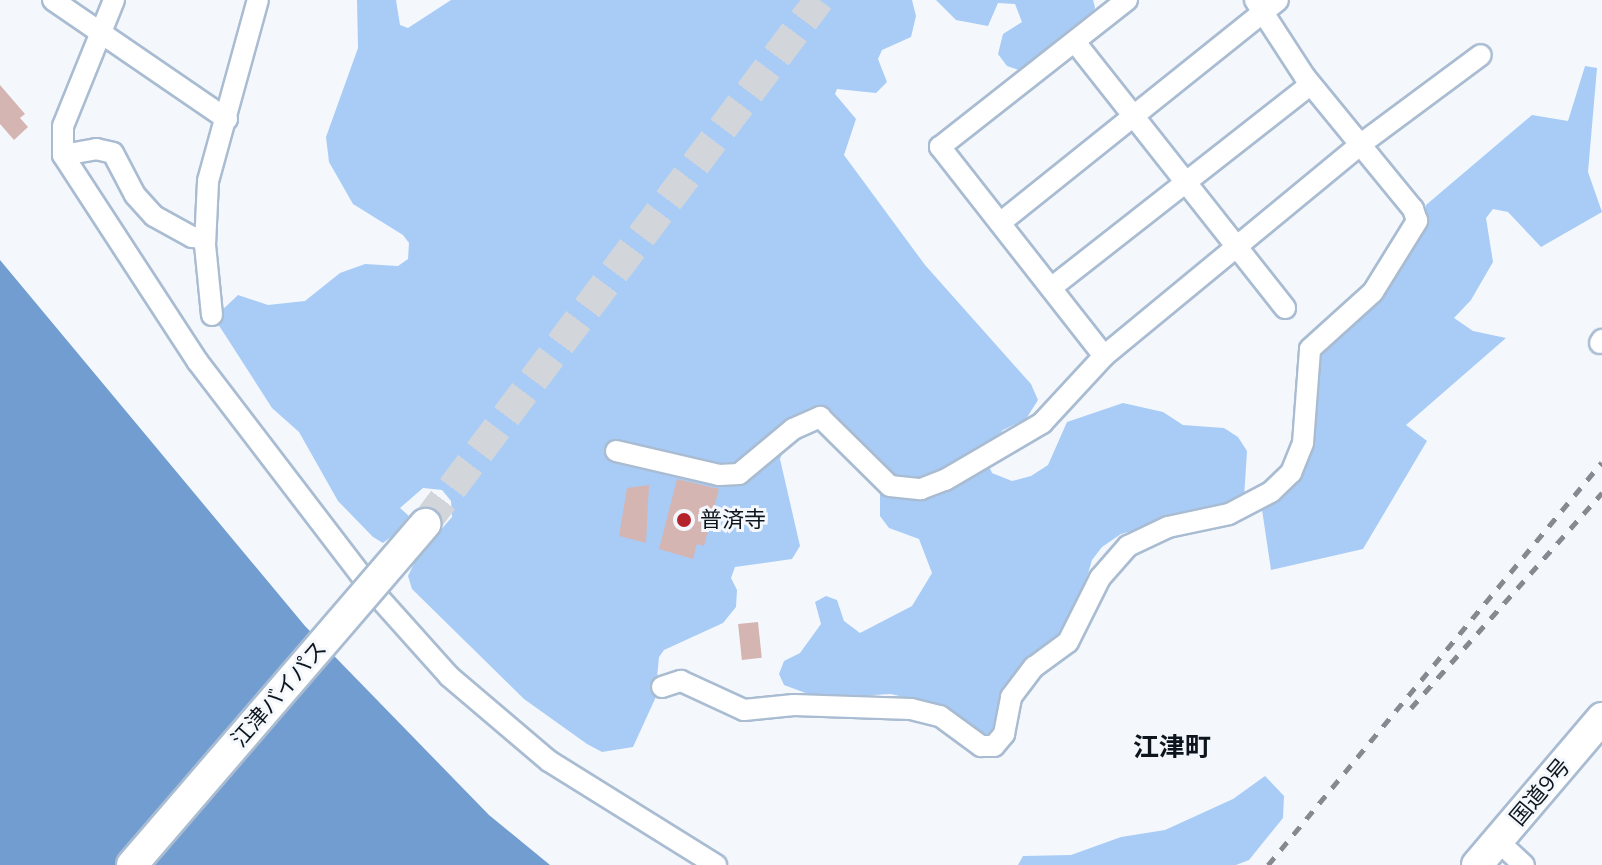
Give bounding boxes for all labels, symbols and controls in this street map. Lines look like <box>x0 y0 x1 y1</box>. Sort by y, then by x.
place label: 普済寺 <box>700 507 766 533</box>
marker: 普済寺 <box>675 511 693 529</box>
street label: 江津バイパス <box>226 636 332 752</box>
district label: 江津町 <box>1133 731 1211 763</box>
street label: 国道9号 <box>1504 753 1576 831</box>

